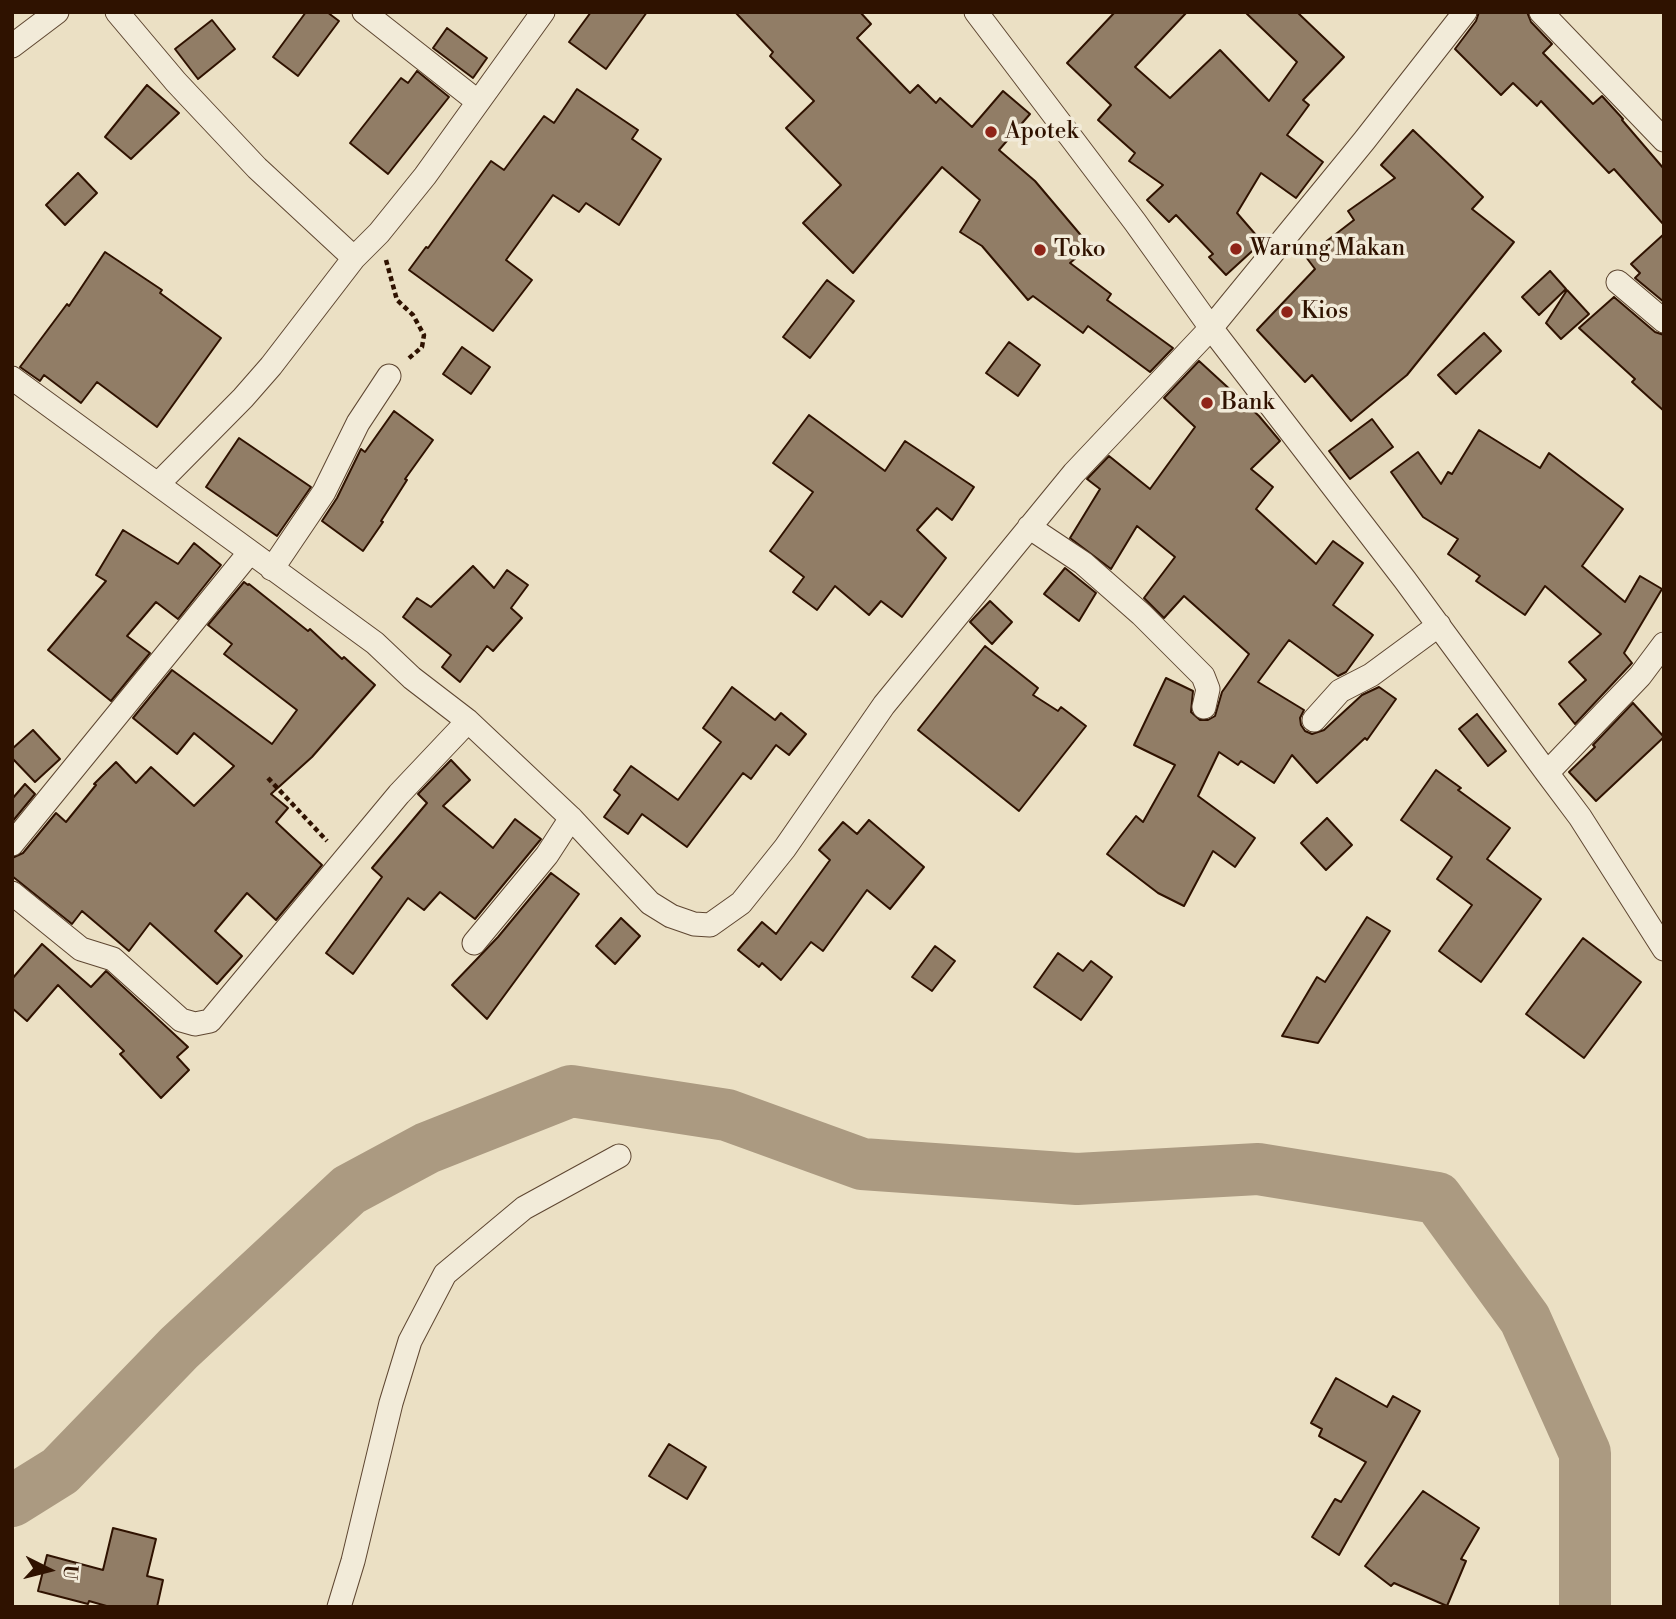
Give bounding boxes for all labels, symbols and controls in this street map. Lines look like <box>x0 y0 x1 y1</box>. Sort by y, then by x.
place label: Apotek <box>1005 118 1078 146</box>
marker: Apotek <box>983 124 999 140</box>
place label: Warung Makan <box>1250 235 1405 263</box>
place label: Toko <box>1054 236 1106 264</box>
marker: Warung Makan <box>1228 241 1244 257</box>
marker: Toko <box>1032 242 1048 258</box>
place label: Kios <box>1301 298 1348 326</box>
marker: Kios <box>1279 304 1295 320</box>
place label: Bank <box>1221 389 1275 417</box>
marker: Bank <box>1199 395 1215 411</box>
north arrow <box>14 1535 84 1605</box>
text: U <box>57 1564 83 1581</box>

